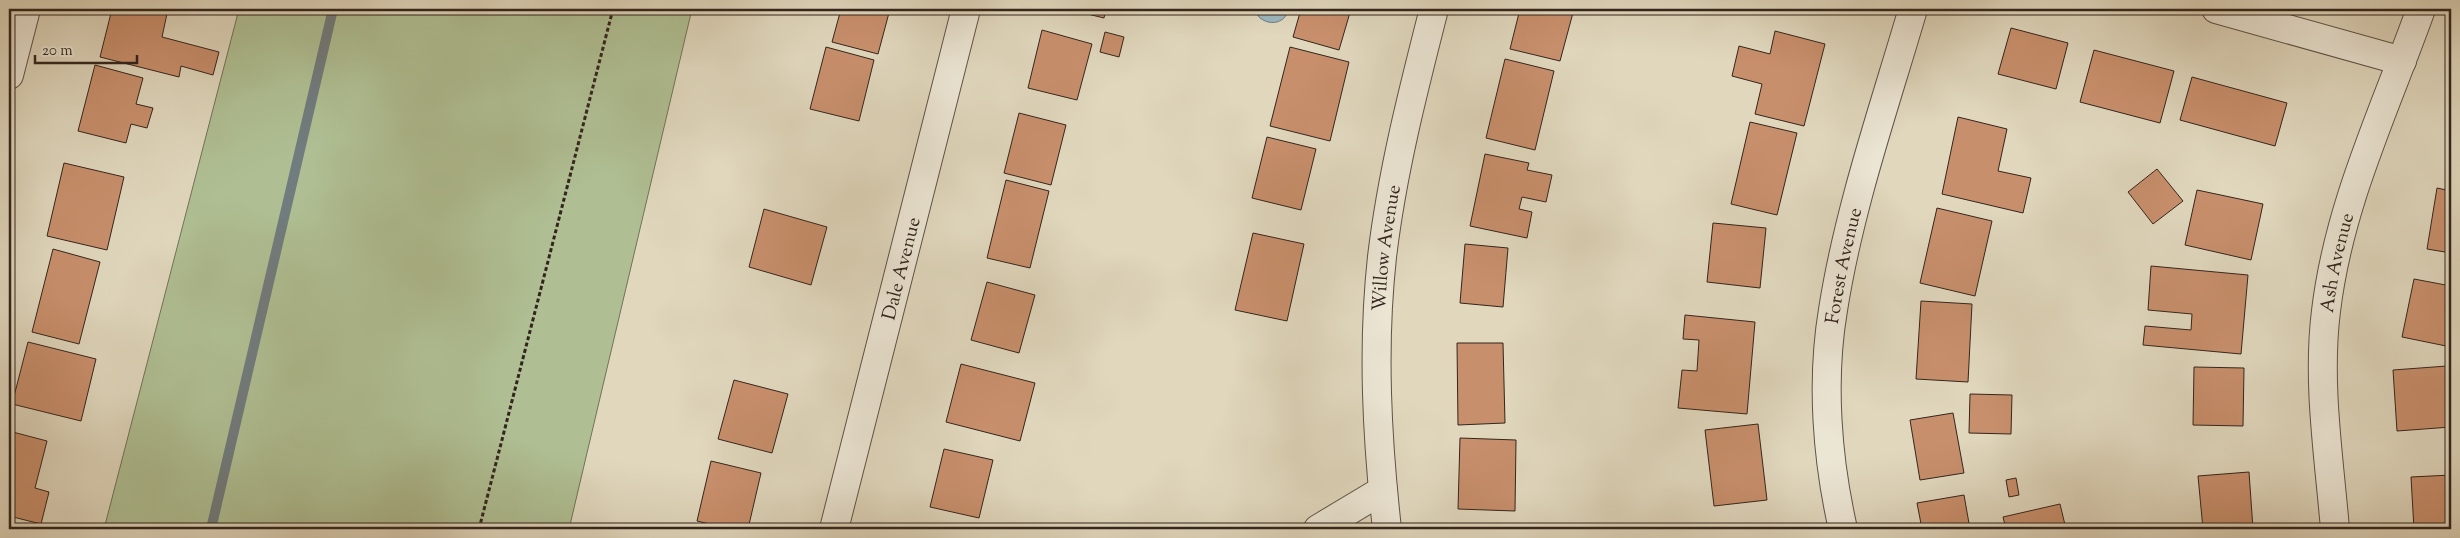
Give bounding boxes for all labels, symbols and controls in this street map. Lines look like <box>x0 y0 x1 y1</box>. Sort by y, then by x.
scale bar <box>35 32 138 64</box>
text: 20 m <box>42 41 73 62</box>
street label: Willow Avenue <box>1367 183 1409 312</box>
street label: Forest Avenue <box>1820 205 1870 326</box>
street label: Ash Avenue <box>2315 210 2362 314</box>
street label: Dale Avenue <box>877 214 929 323</box>

